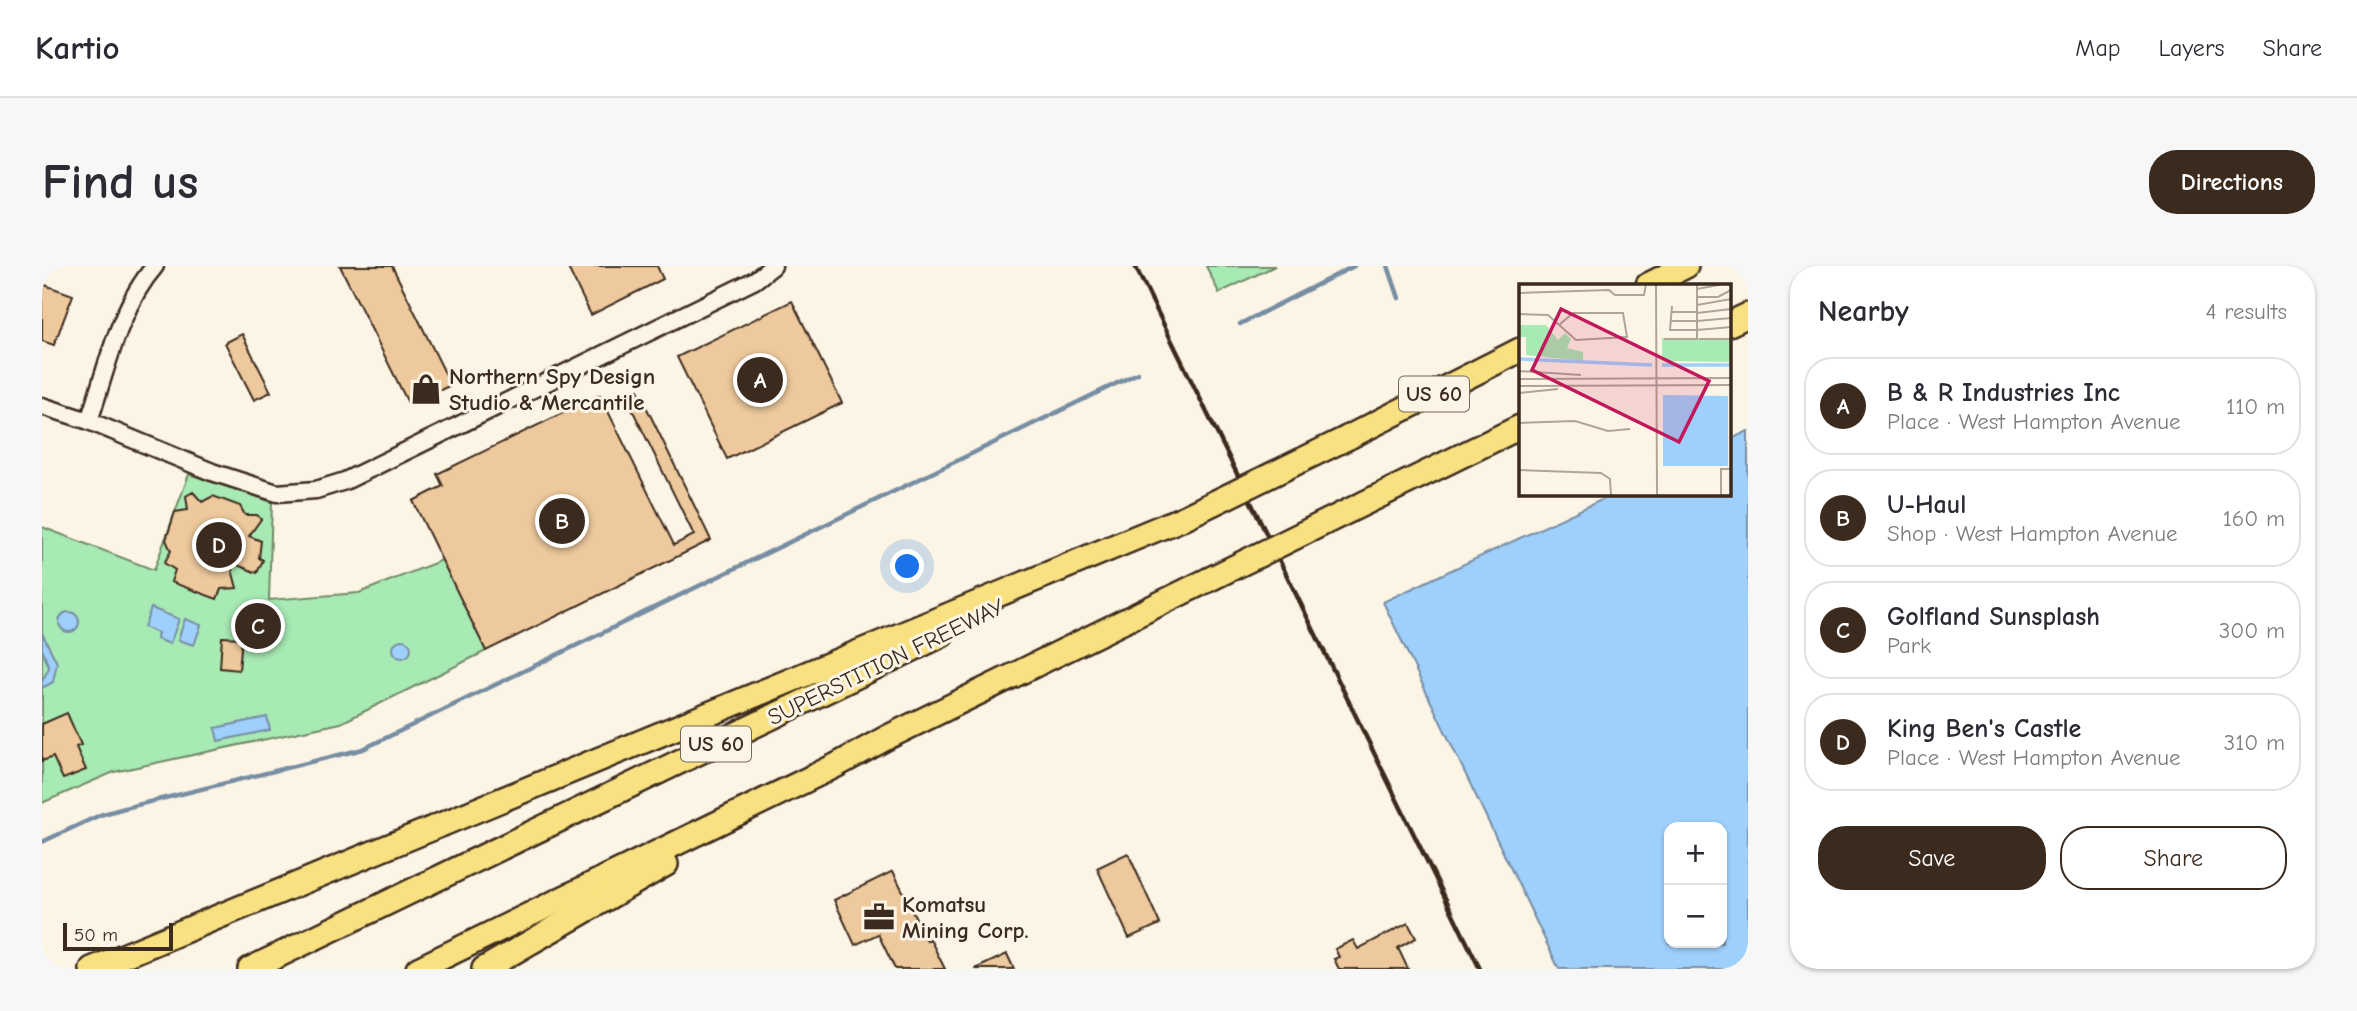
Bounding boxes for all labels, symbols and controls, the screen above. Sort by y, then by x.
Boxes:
text: Kartio [35,29,120,67]
text: Map [2075,34,2121,62]
text: Layers [2159,34,2224,62]
text: Share [2262,34,2322,62]
button: Directions [2149,150,2315,214]
text: Find us [42,154,198,210]
inset map [1519,284,1730,495]
text: Nearby [1818,294,1909,329]
text: 4 results [2205,298,2287,325]
pin: A [737,354,783,406]
place label: Northern Spy Design Studio & Mercantile [449,363,655,416]
shop icon: Northern Spy Design Studio & Mercantile [409,372,443,406]
road number: US 60 [1399,376,1469,412]
text: B & R Industries Inc [1887,378,2120,408]
text: A [1837,393,1849,420]
text: 110 m [2226,393,2285,420]
text: Place · West Hampton Avenue [1887,408,2181,435]
text: U-Haul [1887,490,1966,520]
pin: B [539,495,585,547]
text: B [1836,505,1850,532]
text: 160 m [2223,505,2285,532]
pin: D [196,519,242,571]
text: Shop · West Hampton Avenue [1887,520,2178,547]
your location [890,549,924,583]
street label: SUPERSTITION FREEWAY [763,593,1009,731]
pin: C [235,600,281,652]
text: Golfland Sunsplash [1887,602,2100,632]
text: C [1836,617,1850,644]
text: 300 m [2219,617,2285,644]
text: Park [1887,632,1931,659]
text: King Ben's Castle [1887,714,2081,744]
road number: US 60 [681,727,751,762]
text: D [1836,729,1850,756]
text: 310 m [2224,729,2285,756]
text: Place · West Hampton Avenue [1887,744,2181,771]
map controls [1664,822,1727,948]
button: + [1664,822,1727,885]
button: Save [1818,826,2046,890]
button: Share [2060,826,2287,890]
button: − [1664,885,1727,948]
place label: Komatsu Mining Corp. [902,891,1029,944]
office icon: Komatsu Mining Corp. [862,900,896,934]
scale bar [63,920,173,952]
text: 50 m [74,924,118,946]

